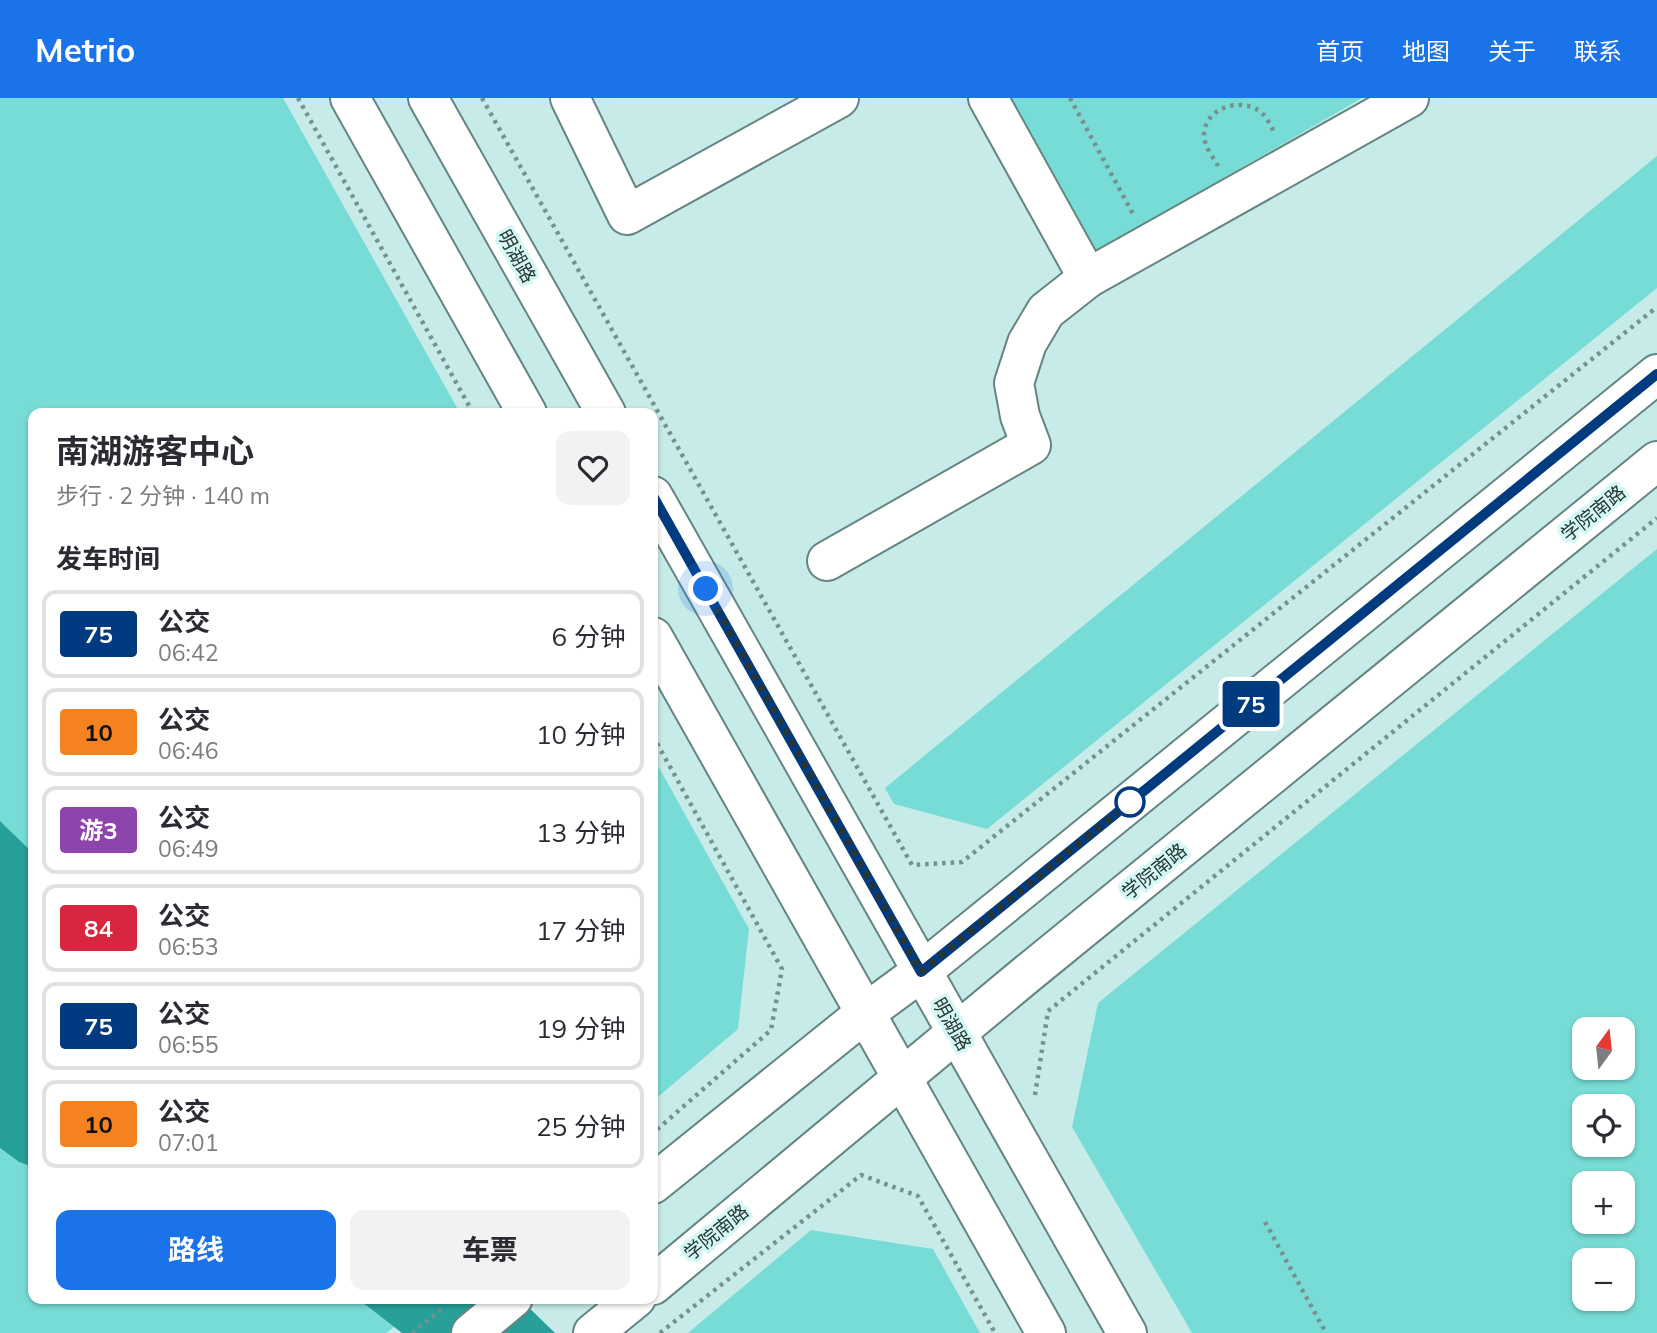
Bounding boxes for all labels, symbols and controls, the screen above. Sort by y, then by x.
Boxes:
text: Metrio [35,29,135,70]
text: 首页 [1316,36,1364,66]
text: 地图 [1402,36,1450,66]
text: 关于 [1488,36,1536,66]
text: 联系 [1574,36,1622,66]
street label: 明湖路 [493,225,541,287]
text: 南湖游客中心 [56,430,254,471]
button: heart [556,431,630,505]
street label: 学院南路 [1556,480,1630,546]
text: 步行 · 2 分钟 · 140 m [56,481,270,510]
text: 发车时间 [56,542,160,575]
your location [688,571,723,606]
text: 公交 [158,605,210,638]
text: 75 [84,619,113,649]
text: 6 分钟 [552,620,626,653]
text: 06:42 [158,638,218,667]
line badge: 75 [1220,681,1282,727]
text: 75 [1237,689,1265,719]
text: 公交 [158,703,210,736]
text: 10 [84,717,113,747]
text: 10 分钟 [536,718,626,751]
text: 06:46 [158,736,218,765]
unlabelled marker [1115,787,1145,817]
text: 公交 [158,801,210,834]
text: 游3 [79,815,118,845]
text: 13 分钟 [536,816,626,849]
text: 06:49 [158,834,218,863]
street label: 学院南路 [1117,838,1191,904]
text: 公交 [158,899,210,932]
text: 84 [84,913,113,943]
text: 17 分钟 [536,914,626,947]
text: 06:53 [158,932,218,961]
street label: 明湖路 [927,993,977,1055]
text: 公交 [158,997,210,1030]
text: 75 [84,1011,113,1041]
text: 19 分钟 [536,1012,626,1045]
north arrow [1572,1017,1634,1080]
map controls [1572,1017,1635,1311]
text: 06:55 [158,1030,218,1059]
button: locate [1572,1094,1635,1157]
text: 公交 [158,1095,210,1128]
text: 10 [84,1109,113,1139]
text: 25 分钟 [536,1110,626,1143]
text: 07:01 [158,1128,218,1157]
button: + [1572,1171,1635,1234]
street label: 学院南路 [679,1199,753,1265]
button: 路线 [56,1210,336,1290]
button: 车票 [350,1210,630,1290]
button: − [1572,1248,1635,1311]

